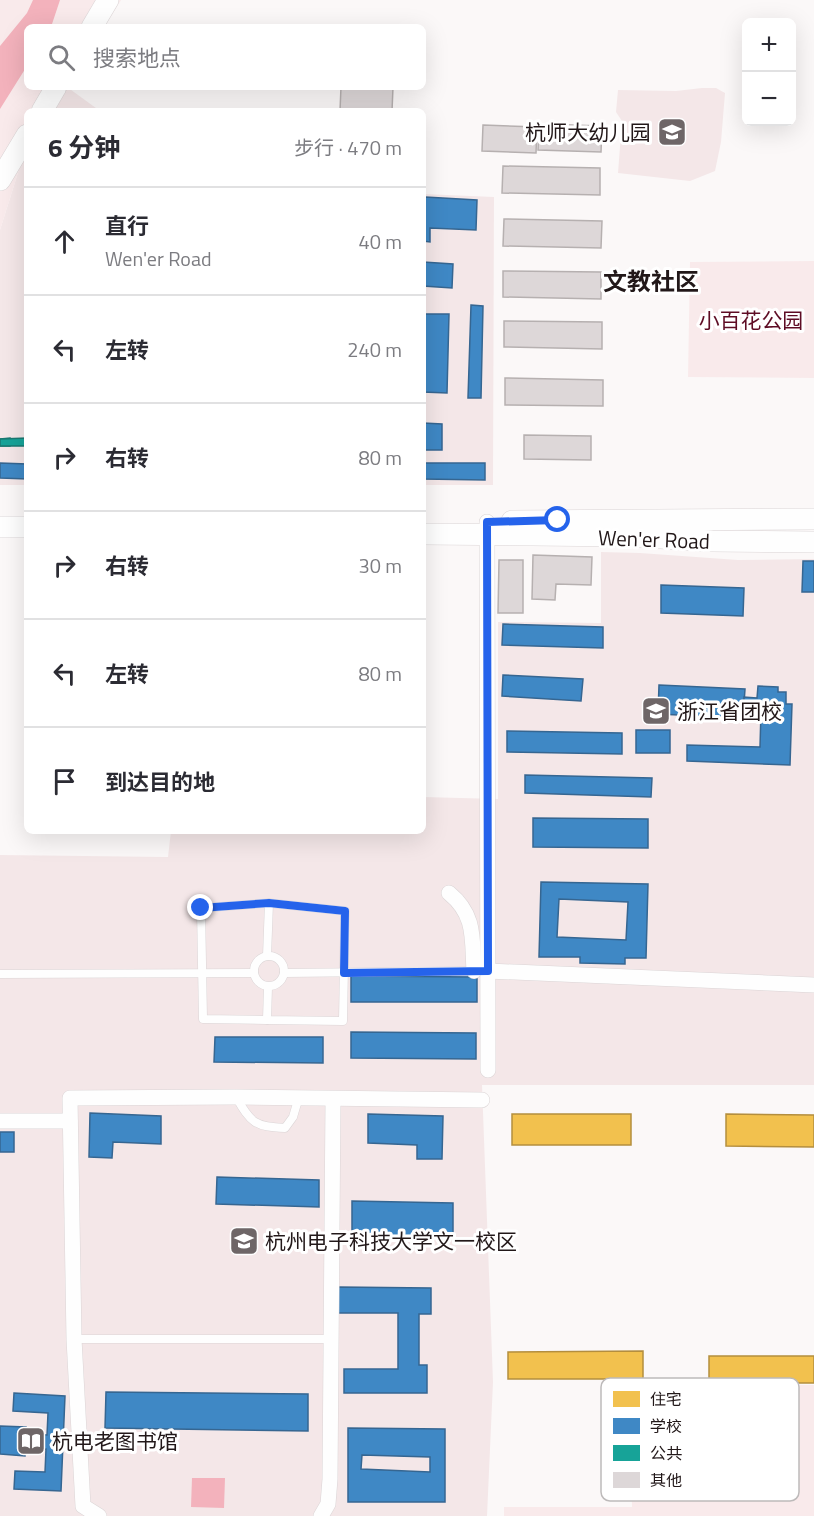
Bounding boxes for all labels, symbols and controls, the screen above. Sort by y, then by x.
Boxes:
map controls [742,18,796,126]
button: + [742,18,796,72]
search box [24,24,426,90]
icon: search [45,41,78,74]
text: 搜索地点 [93,41,181,75]
button: − [742,72,796,126]
place label: 杭师大幼儿园 [525,116,651,148]
school or university icon: 杭师大幼儿园 [656,116,688,148]
text: 6 分钟 [48,128,120,167]
text: 步行 · 470 m [294,132,402,163]
text: 直行 [105,209,149,243]
icon: ahead [48,225,81,258]
text: 40 m [358,226,402,257]
text: Wen'er Road [105,243,212,274]
district label: 文教社区 [603,263,699,299]
park label: 小百花公园 [699,304,804,336]
icon: left [48,333,81,366]
text: 左转 [105,333,149,367]
text: 240 m [347,334,402,365]
icon: right [48,441,81,474]
text: 右转 [105,441,149,475]
text: 80 m [358,442,402,473]
route start [544,506,570,532]
street label: Wen'er Road [598,521,710,557]
icon: right [48,549,81,582]
text: 右转 [105,549,149,583]
text: 30 m [358,550,402,581]
icon: left [48,657,81,690]
text: 左转 [105,657,149,691]
text: 80 m [358,658,402,689]
school or university icon: 浙江省团校 [640,695,672,727]
place label: 浙江省团校 [677,695,782,727]
icon: arrive [48,765,81,798]
text: 到达目的地 [105,765,215,799]
route end [187,894,213,920]
school or university icon: 杭州电子科技大学文一校区 [228,1225,260,1257]
place label: 杭州电子科技大学文一校区 [265,1225,517,1257]
legend [601,1378,799,1501]
text: 住宅 [650,1387,682,1411]
text: 学校 [650,1414,682,1438]
library icon: 杭电老图书馆 [15,1425,47,1457]
place label: 杭电老图书馆 [52,1425,178,1457]
text: 公共 [650,1441,682,1465]
text: 其他 [650,1468,682,1492]

